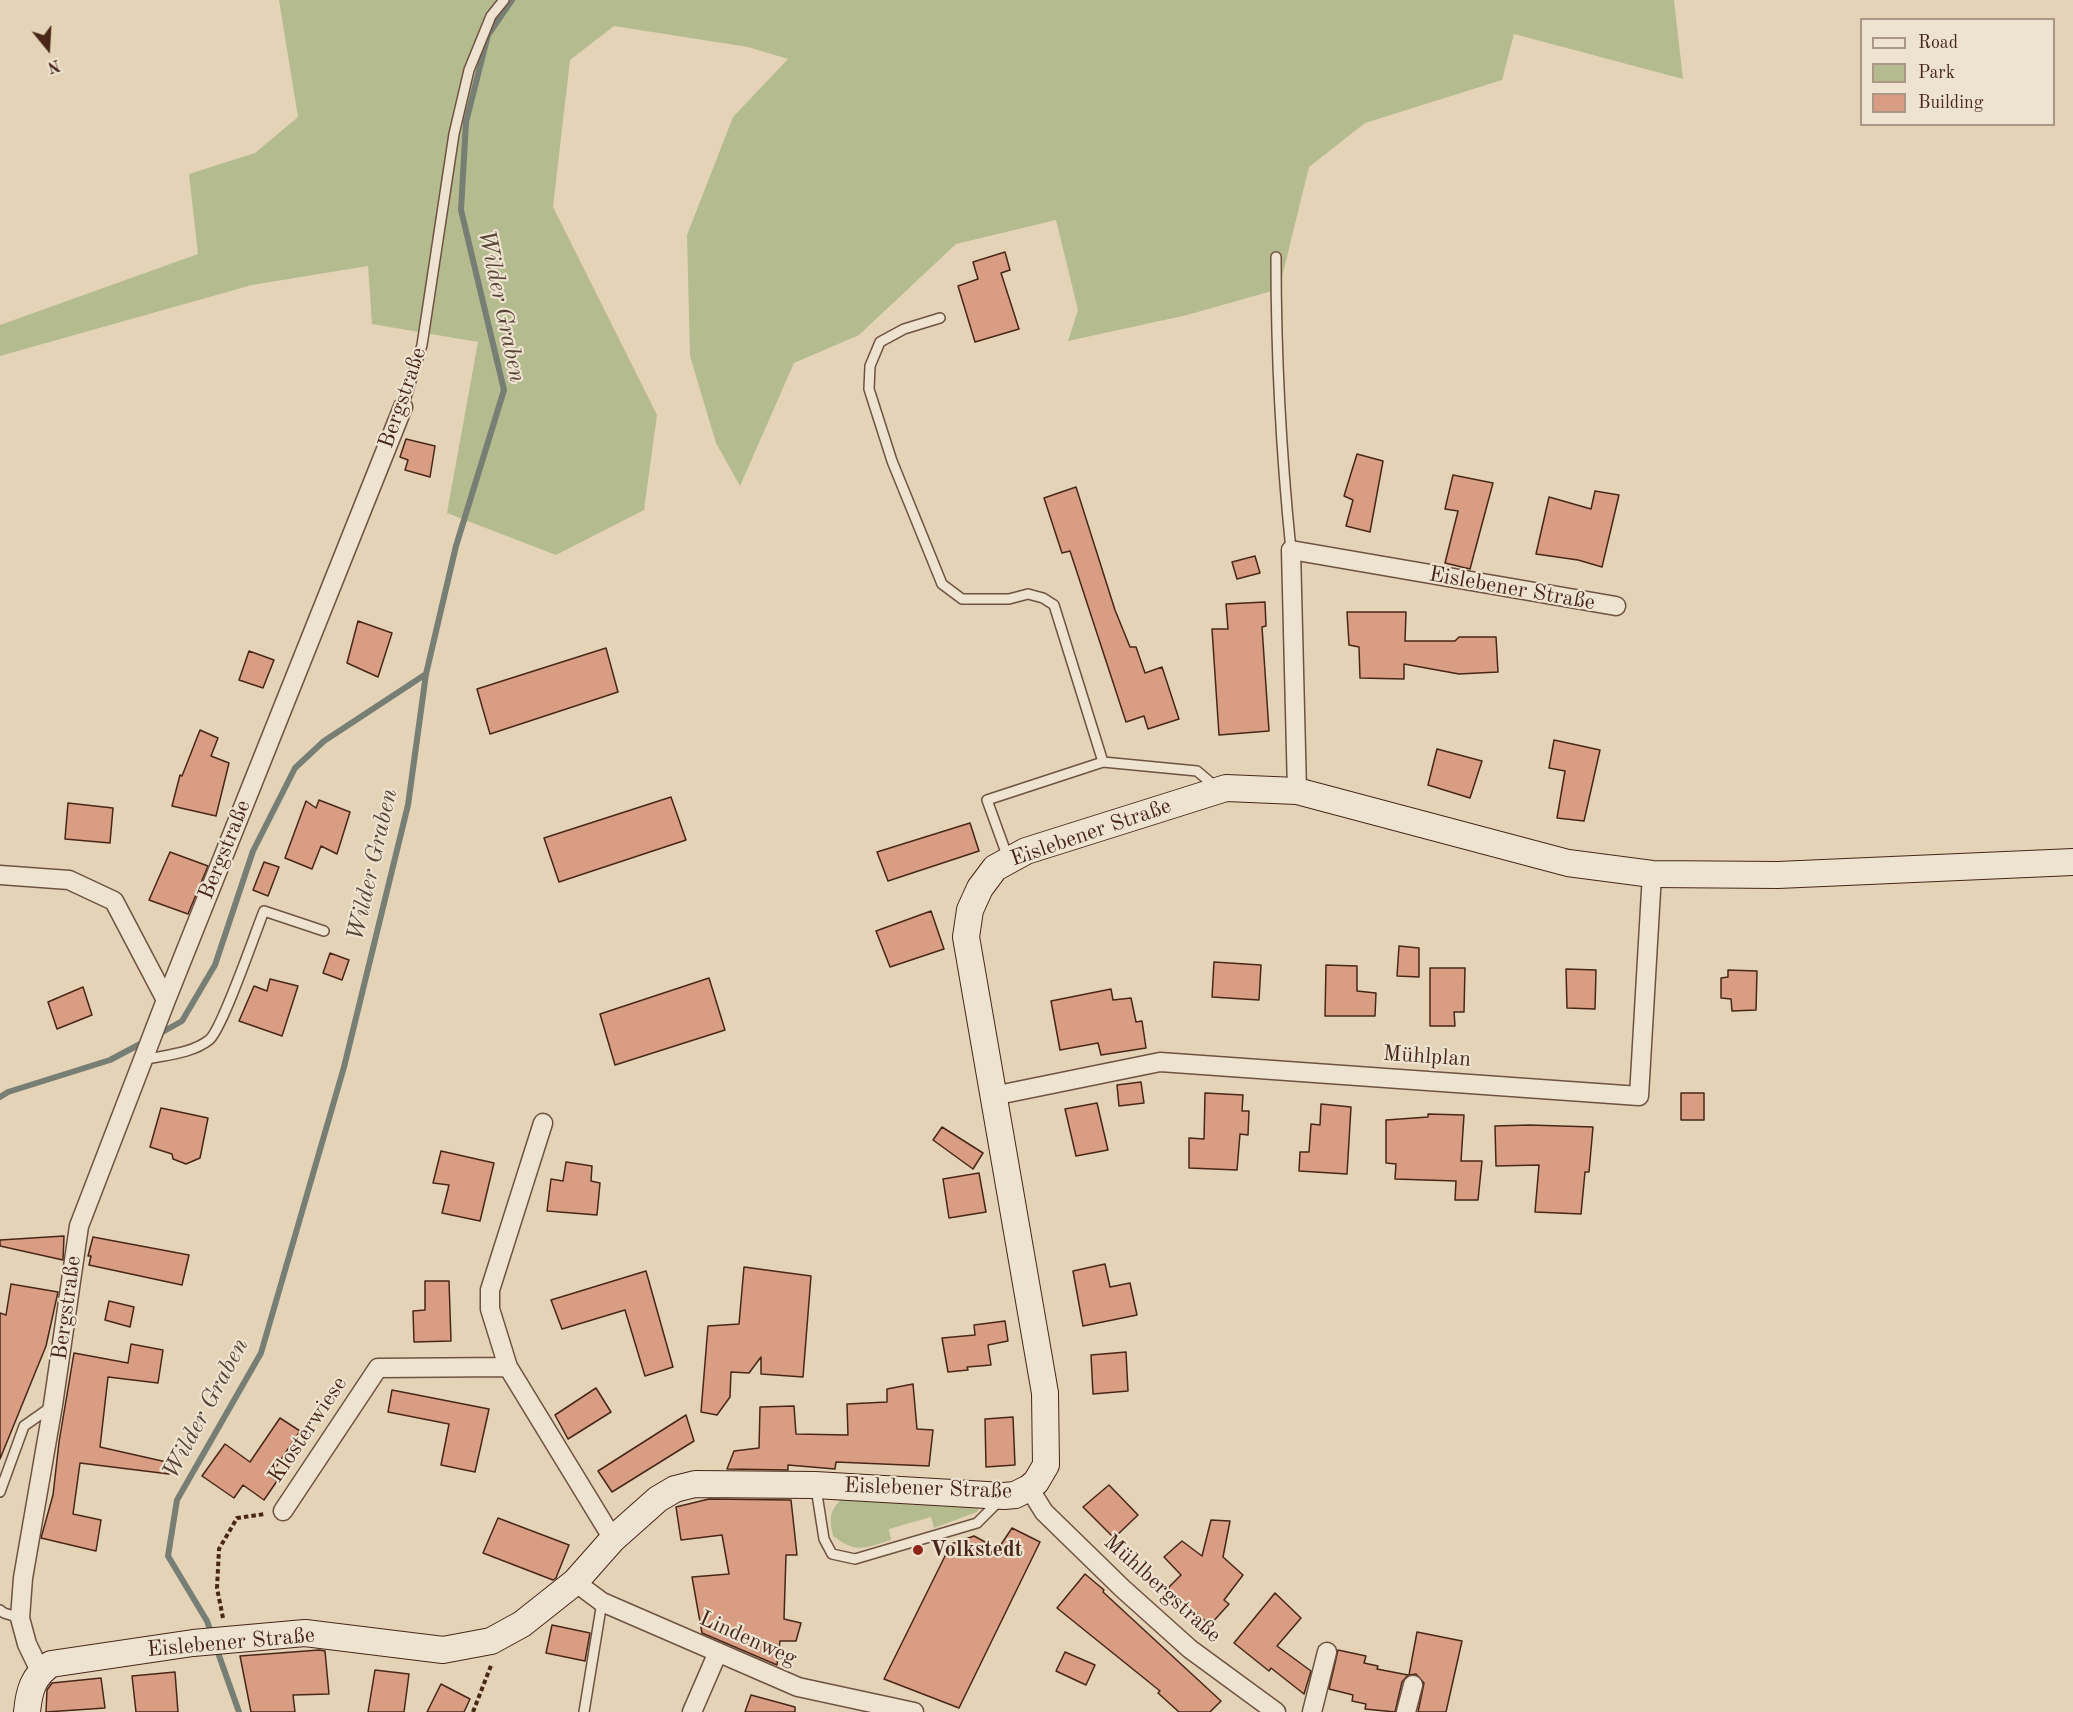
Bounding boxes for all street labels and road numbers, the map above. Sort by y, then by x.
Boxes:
street label: Bergstraße [373,344,433,452]
street label: Eislebener Straße [1427,561,1597,617]
street label: Eislebener Straße [1007,793,1175,873]
street label: Bergstraße [193,796,257,904]
street label: Mühlplan [1382,1041,1472,1073]
street label: Bergstraße [47,1254,87,1362]
street label: Klosterwiese [263,1372,353,1488]
street label: Eislebener Straße [843,1473,1013,1505]
street label: Mühlbergstraße [1098,1529,1226,1649]
street label: Lindenweg [695,1606,801,1672]
street label: Eislebener Straße [146,1623,316,1663]

